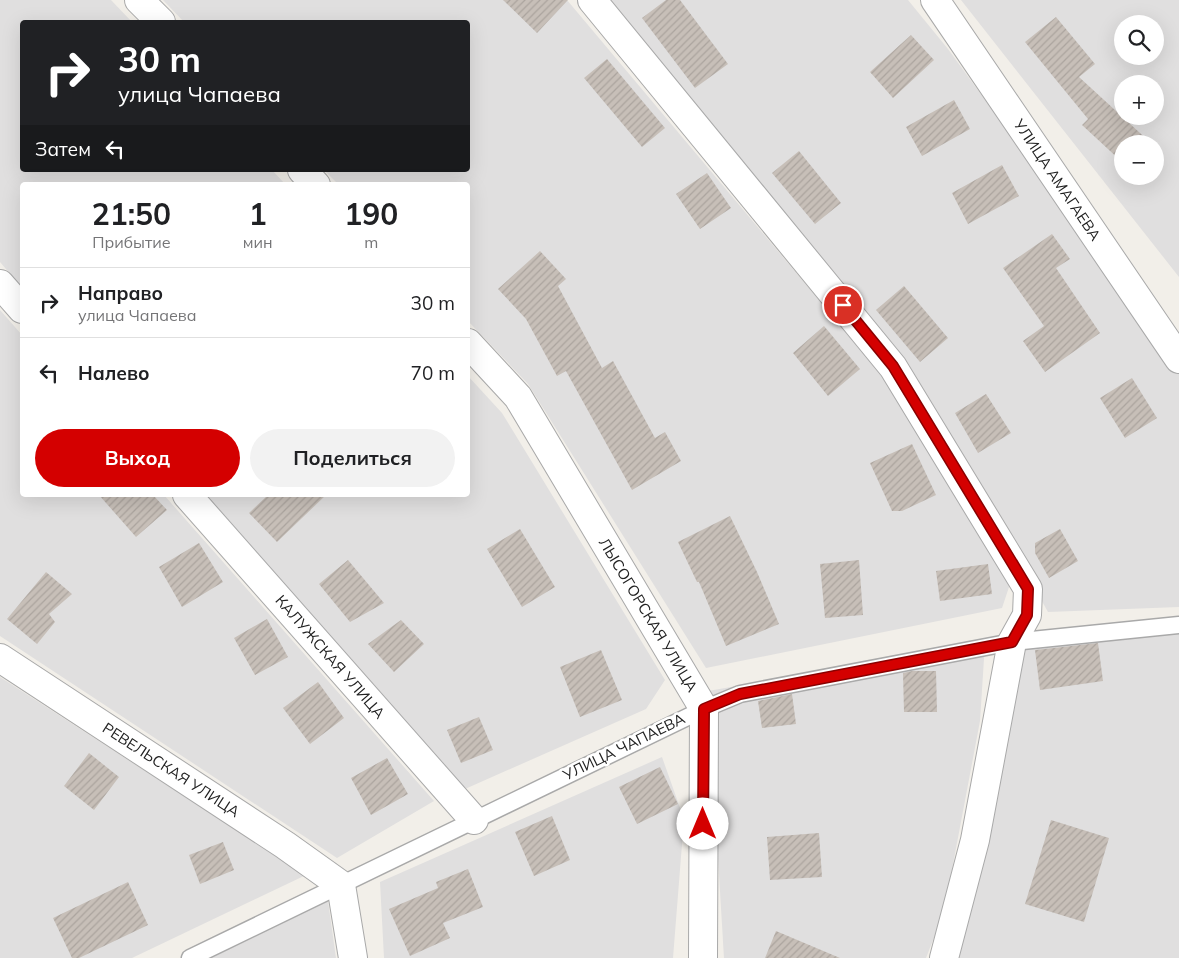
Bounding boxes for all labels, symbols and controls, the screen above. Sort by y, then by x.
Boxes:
map controls [1114,15,1164,185]
button: search [1114,15,1164,65]
text: 30 m [118,37,201,81]
icon: right [35,40,100,105]
button: + [1114,75,1164,125]
text: улица Чапаева [118,80,281,108]
street label: УЛИЦА АМАГАЕВА [1009,115,1105,244]
icon: left [101,135,129,163]
button: − [1114,135,1164,185]
text: Затем [35,137,91,161]
text: 21:50 [92,195,171,233]
text: 1 [249,195,267,233]
text: 190 [344,195,398,233]
text: Прибытие [92,232,171,252]
text: мин [243,232,273,252]
text: m [364,232,378,252]
text: Направо [78,281,163,305]
pin [822,284,864,326]
icon: right [35,289,63,317]
text: 30 m [411,291,455,315]
icon: arrive [829,291,857,319]
text: улица Чапаева [78,305,196,325]
icon: left [35,359,63,387]
text: Налево [78,361,150,385]
text: 70 m [411,361,455,385]
button: Выход [35,429,240,487]
button: Поделиться [250,429,455,487]
street label: ЛЫСОГОРСКАЯ УЛИЦА [595,534,702,695]
street label: КАЛУЖСКАЯ УЛИЦА [272,591,389,722]
street label: УЛИЦА ЧАПАЕВА [559,709,688,785]
street label: РЕВЕЛЬСКАЯ УЛИЦА [99,718,244,821]
position arrow [676,797,728,849]

